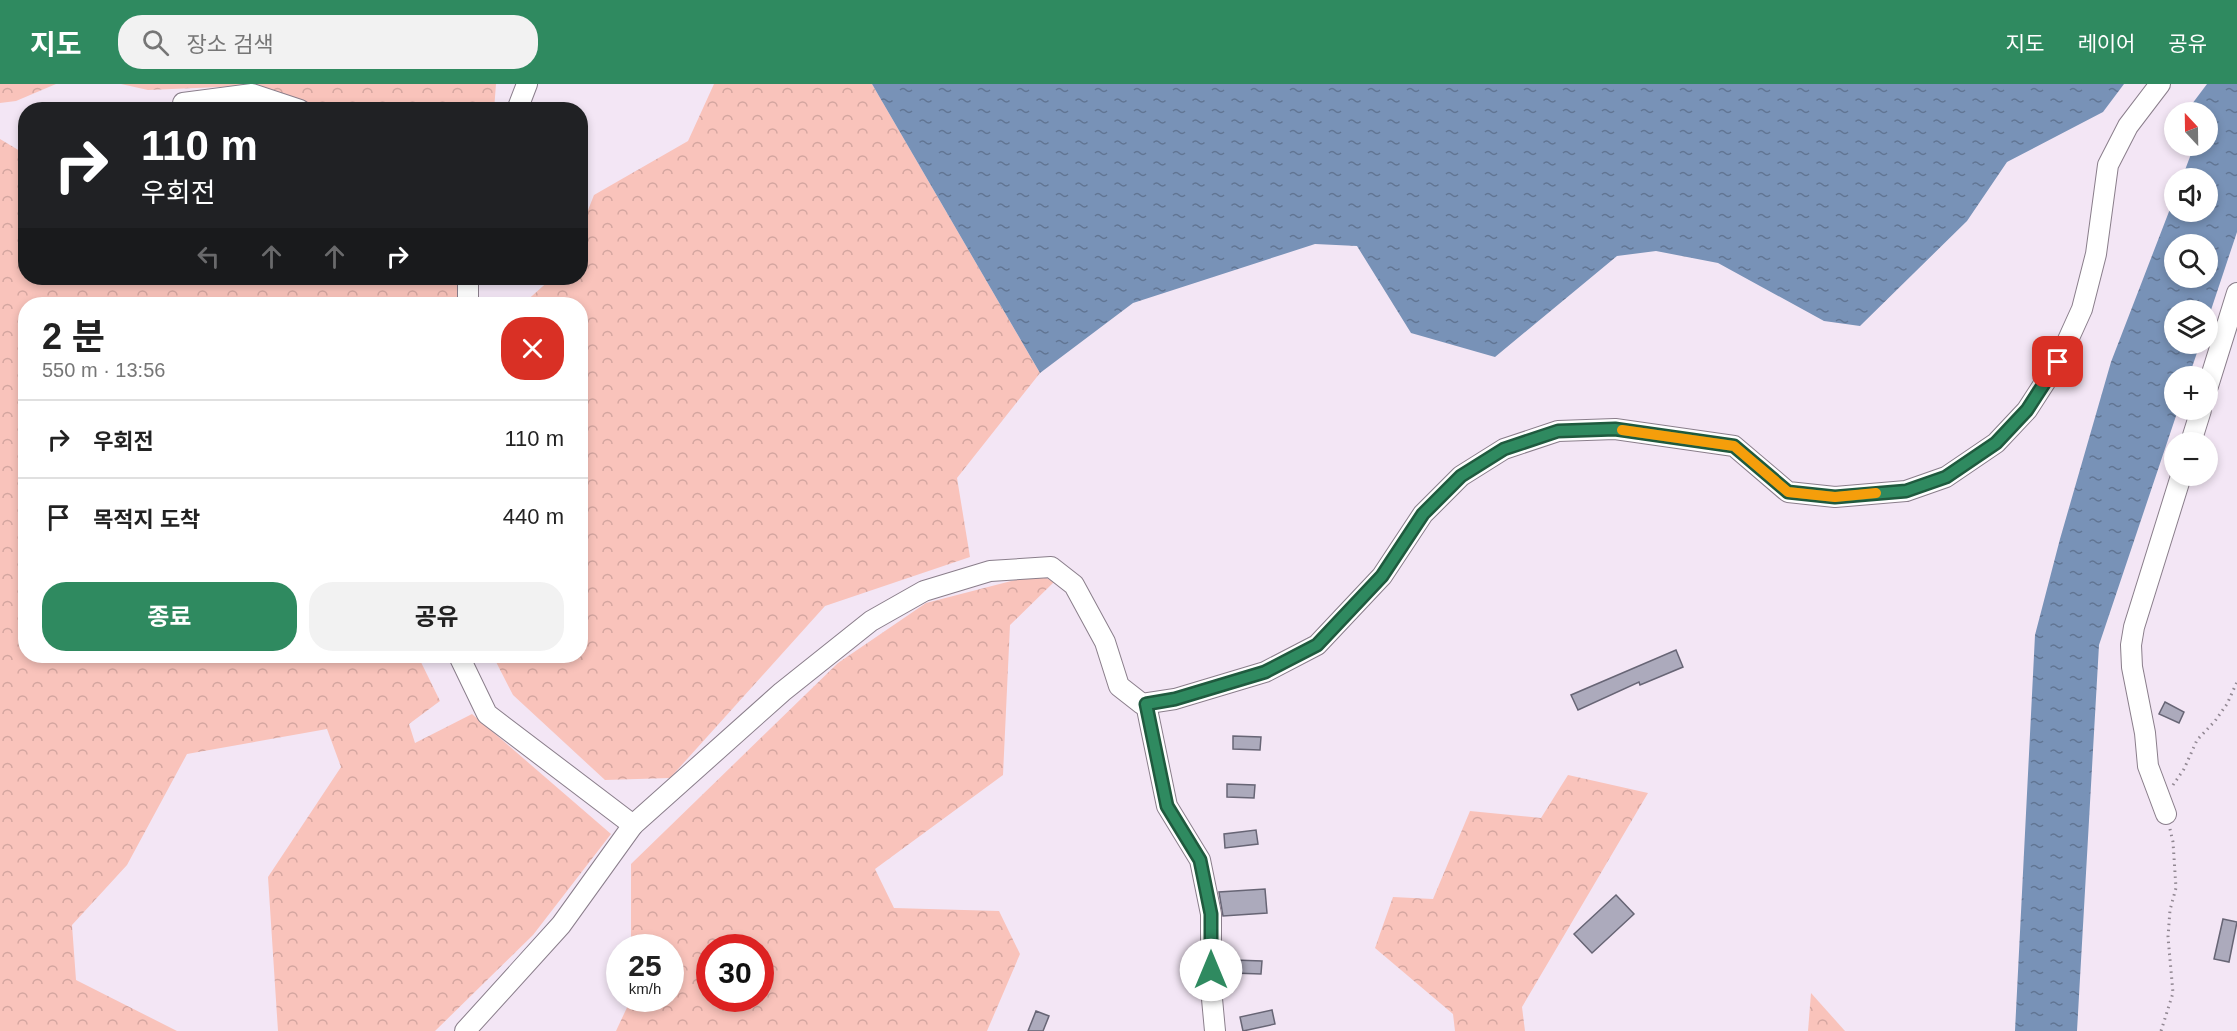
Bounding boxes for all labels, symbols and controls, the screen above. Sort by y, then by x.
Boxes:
search box [118,15,538,69]
icon: search [139,26,172,59]
text: 지도 [30,29,82,60]
text: 장소 검색 [187,32,274,57]
text: 지도 [2006,32,2044,55]
text: 레이어 [2077,32,2135,55]
text: 공유 [2168,32,2207,55]
north arrow [2164,102,2218,156]
map controls [2164,102,2218,486]
text: 110 m [141,122,258,169]
icon: right [42,126,120,204]
button: sound [2164,168,2218,222]
text: 우회전 [141,178,216,208]
button: search [2164,234,2218,288]
icon: left [192,240,225,273]
icon: ahead [255,240,288,273]
icon: ahead [318,240,351,273]
icon: right [381,240,414,273]
button: layers [2164,300,2218,354]
text: 2 분 [42,316,105,357]
button: close [501,317,564,380]
pin [2032,336,2083,387]
icon: arrive [2041,345,2074,378]
text: 550 m · 13:56 [42,359,165,381]
button: + [2164,366,2218,420]
icon: right [42,423,75,456]
text: 110 m [504,426,564,451]
text: 우회전 [93,429,154,454]
button: − [2164,432,2218,486]
icon: arrive [42,501,75,534]
text: 440 m [503,504,564,529]
text: 목적지 도착 [93,507,200,532]
button: 종료 [42,582,297,651]
button: 공유 [309,582,564,651]
speed limit sign: 30 [696,934,774,1012]
position arrow [1179,938,1243,1002]
text: 25 [628,949,662,982]
text: km/h [629,980,661,997]

